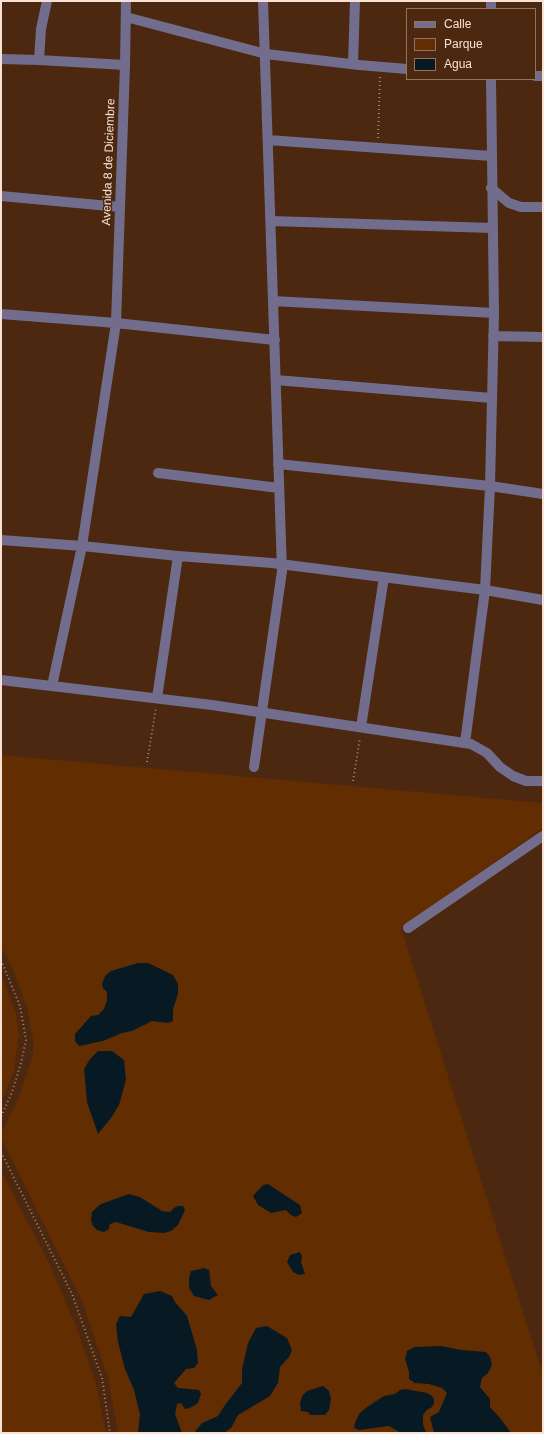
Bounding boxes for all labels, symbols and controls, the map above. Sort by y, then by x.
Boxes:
legend [406,8,536,80]
text: Calle [444,17,471,31]
text: Parque [444,37,483,51]
text: Agua [444,57,472,71]
street label: Avenida 8 de Diciembre [100,98,118,226]

